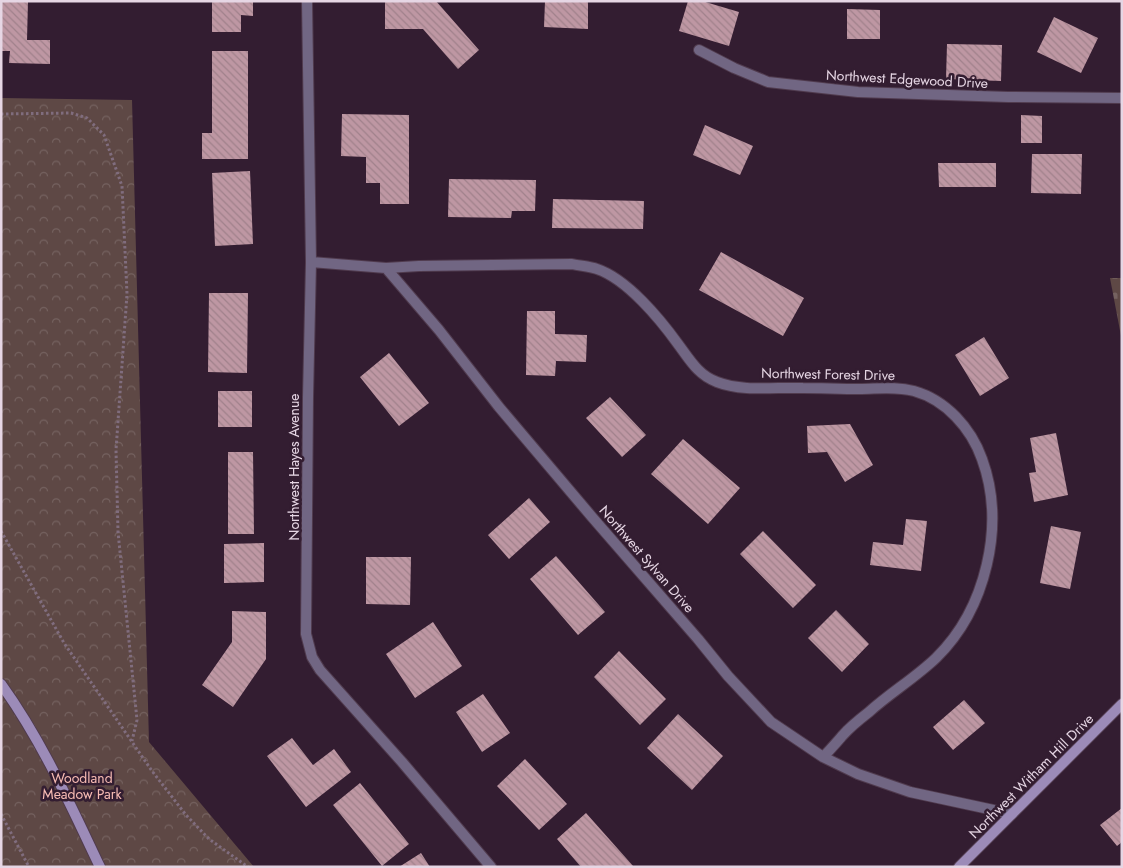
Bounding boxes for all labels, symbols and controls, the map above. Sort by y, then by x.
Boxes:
street label: Northwest Edgewood Drive [825,65,989,93]
street label: Northwest Forest Drive [761,363,895,385]
street label: Northwest Hayes Avenue [284,394,304,540]
street label: Northwest Sylvan Drive [595,501,699,617]
street label: Northwest Witham Hill Drive [964,709,1098,843]
park label: Woodland Meadow Park [42,768,123,804]

